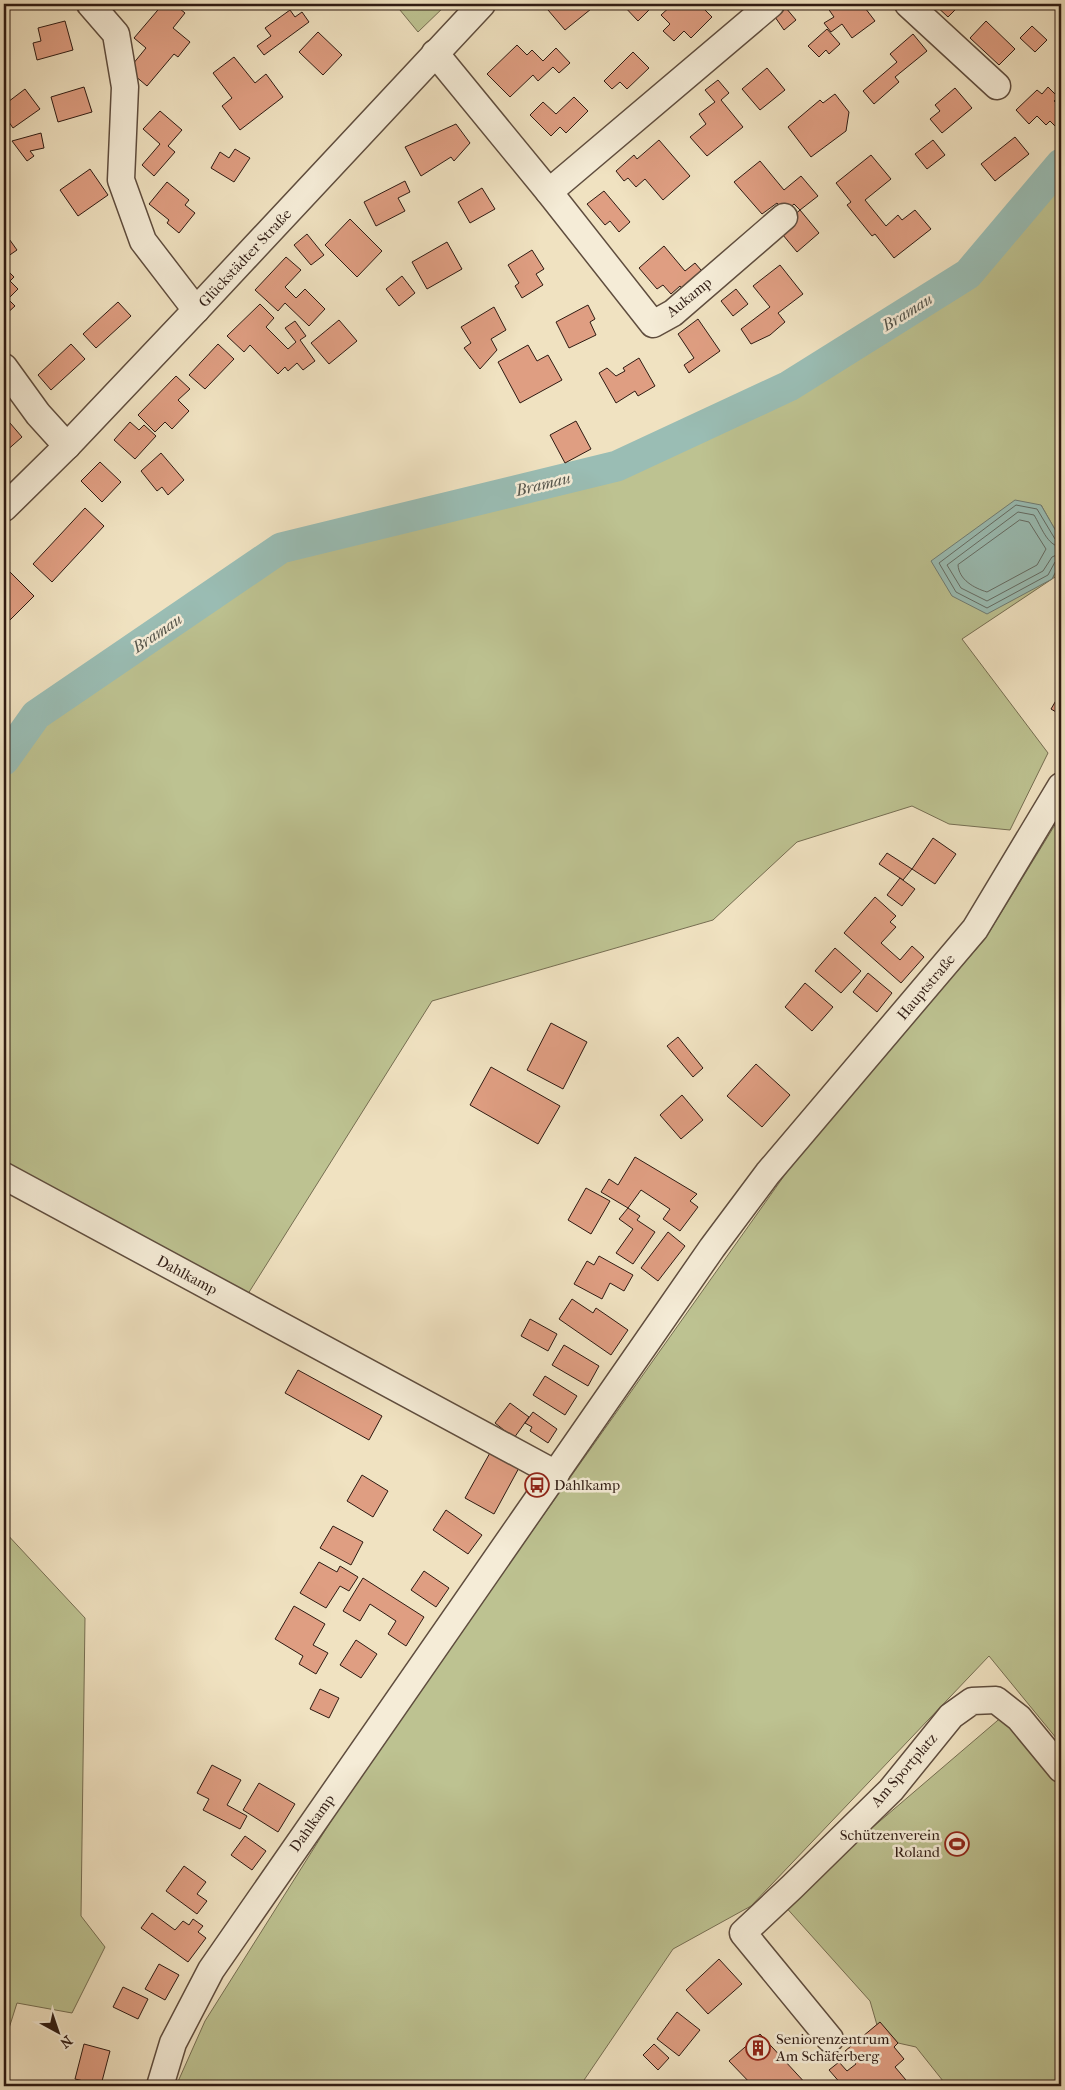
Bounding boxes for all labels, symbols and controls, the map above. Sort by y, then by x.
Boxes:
street label: Glückstädter Straße [195,205,296,311]
street label: Aukamp [662,273,715,321]
water label: Bramau [877,289,936,335]
water label: Bramau [513,468,573,500]
water label: Bramau [128,609,186,657]
street label: Hauptstraße [893,950,959,1024]
street label: Dahlkamp [154,1252,220,1298]
bus stop icon: Dahlkamp [524,1472,550,1498]
place label: Dahlkamp [554,1476,620,1494]
street label: Am Sportplatz [866,1729,941,1811]
street label: Dahlkamp [286,1791,338,1855]
place label: Schützenverein Roland [840,1826,941,1861]
sports icon: Schützenverein Roland [944,1831,970,1857]
north arrow [32,2008,82,2058]
place label: Seniorenzentrum Am Schäferberg [775,2030,890,2065]
text: N [56,2032,76,2052]
building icon: Seniorenzentrum Am Schäferberg [745,2035,771,2061]

